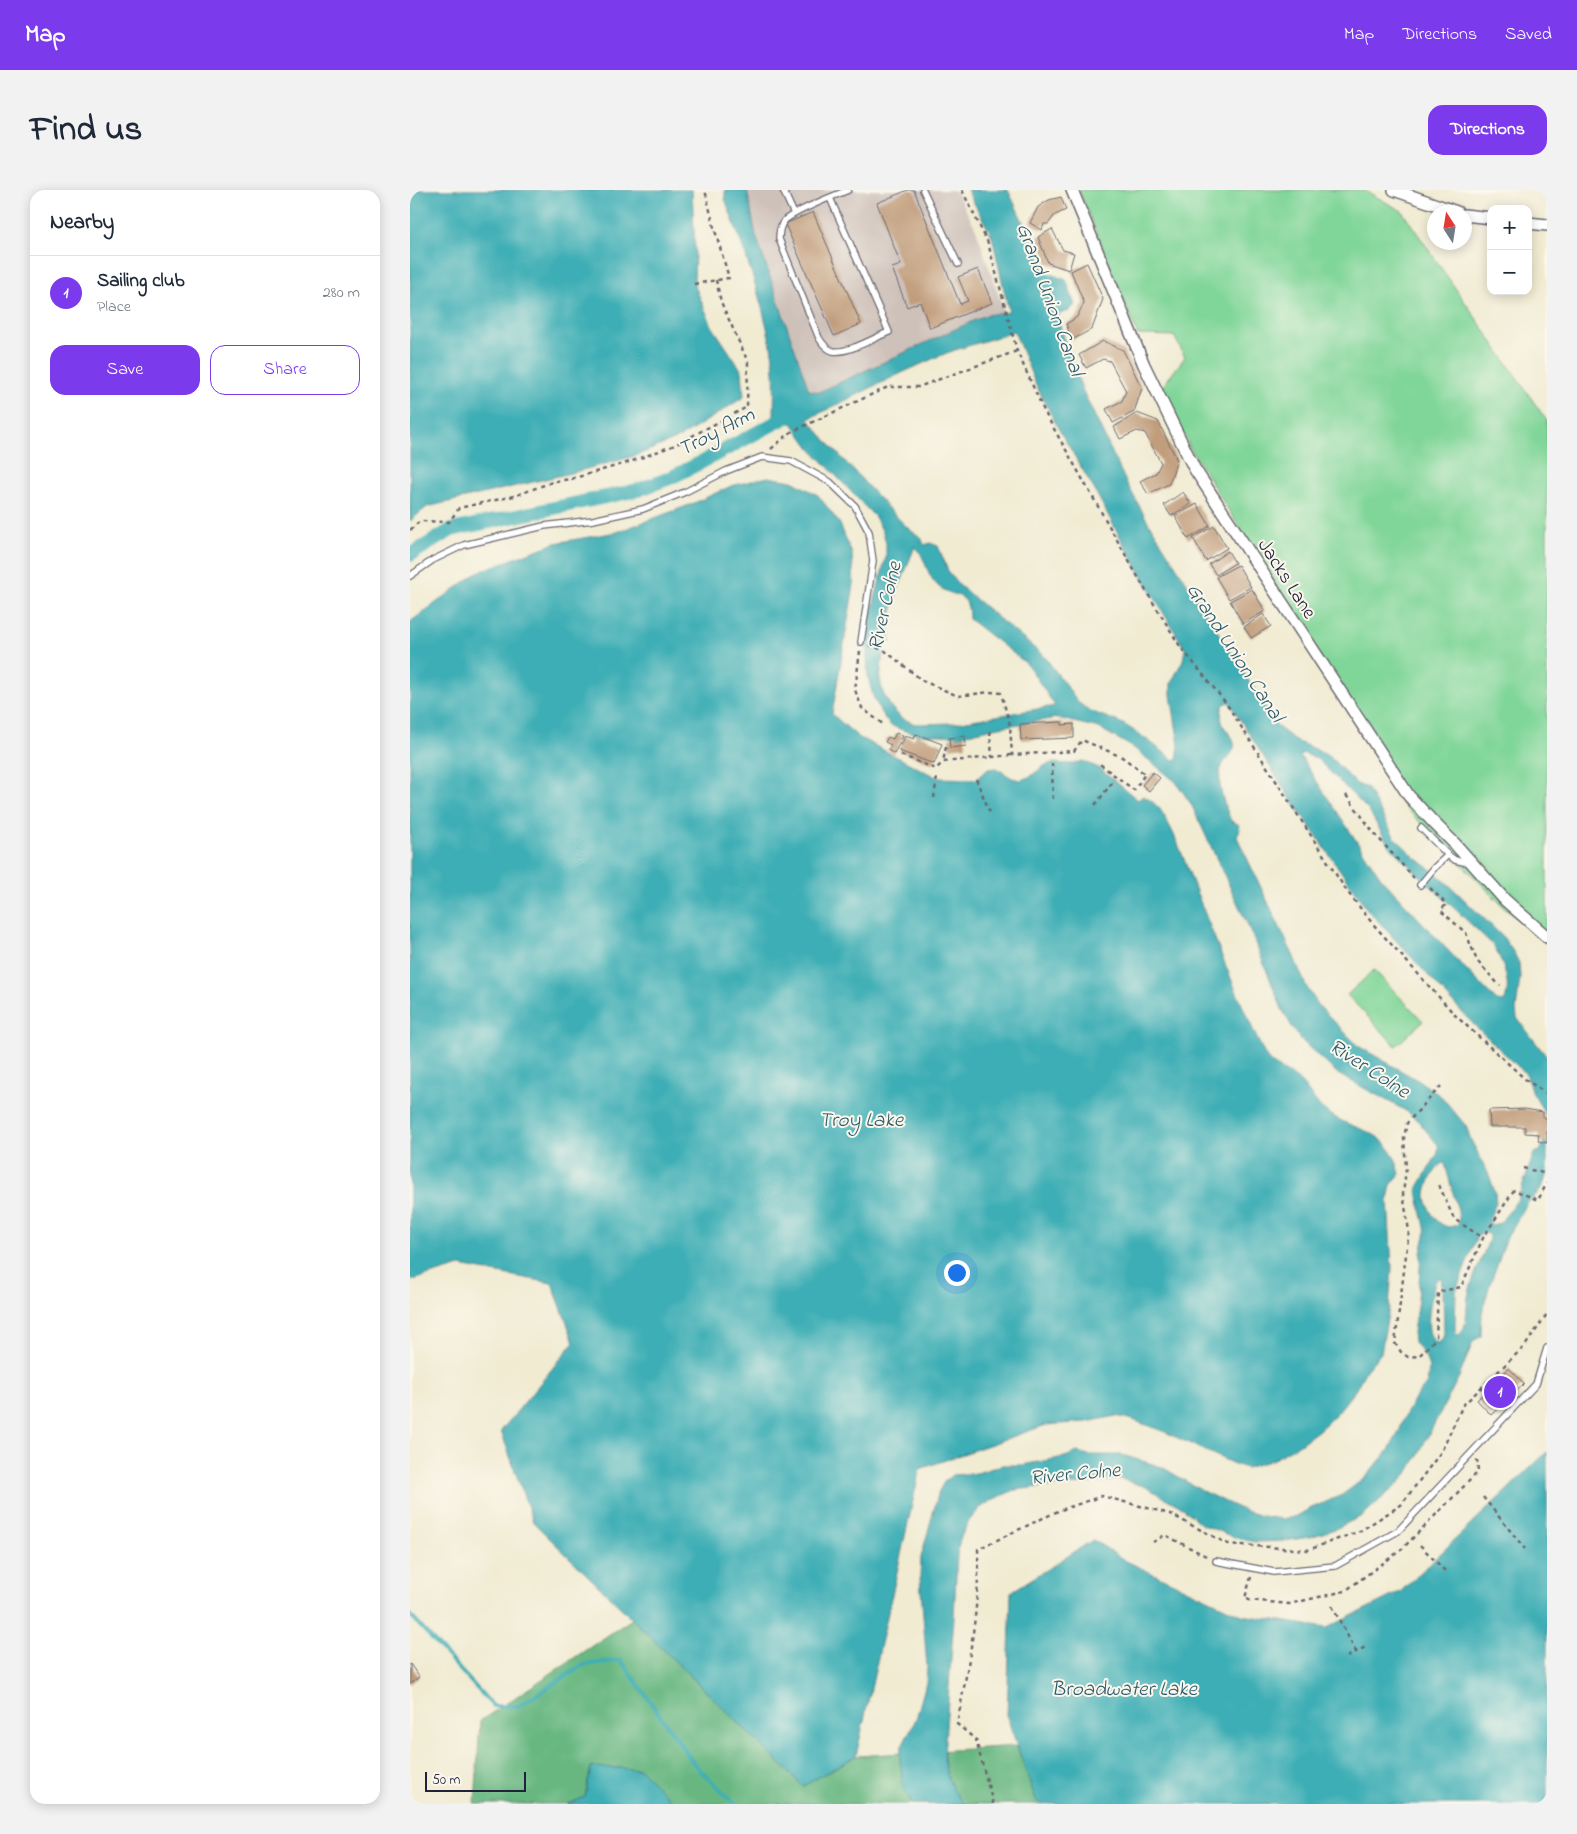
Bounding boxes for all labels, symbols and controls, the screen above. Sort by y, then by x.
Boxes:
text: Map [25,18,66,53]
text: Map [1344,22,1374,48]
text: Directions [1402,22,1477,48]
text: Saved [1505,22,1552,48]
text: Find us [30,105,142,156]
button: Directions [1428,105,1547,155]
north arrow [1427,205,1472,250]
map controls [1487,205,1532,295]
button: + [1487,205,1532,250]
text: Nearby [50,208,114,238]
water label: Grand Union Canal [1008,219,1091,383]
button: − [1487,250,1532,295]
text: Sailing club [97,268,185,295]
text: 1 [63,281,69,305]
text: 280 m [323,281,360,305]
text: Place [97,295,131,319]
button: Save [50,345,200,395]
button: Share [210,345,360,395]
water label: Troy Arm [674,400,761,465]
street label: Jacks Lane [1249,534,1323,625]
water label: River Colne [861,557,911,654]
water label: Grand Union Canal [1178,578,1292,731]
water label: River Colne [1323,1032,1416,1108]
water label: Troy Lake [819,1106,905,1136]
your location [944,1260,970,1286]
pin: 1 [1484,1373,1516,1411]
water label: River Colne [1029,1456,1123,1494]
water label: Broadwater Lake [1051,1675,1198,1705]
scale bar [425,1769,526,1792]
text: 50 m [432,1770,460,1791]

